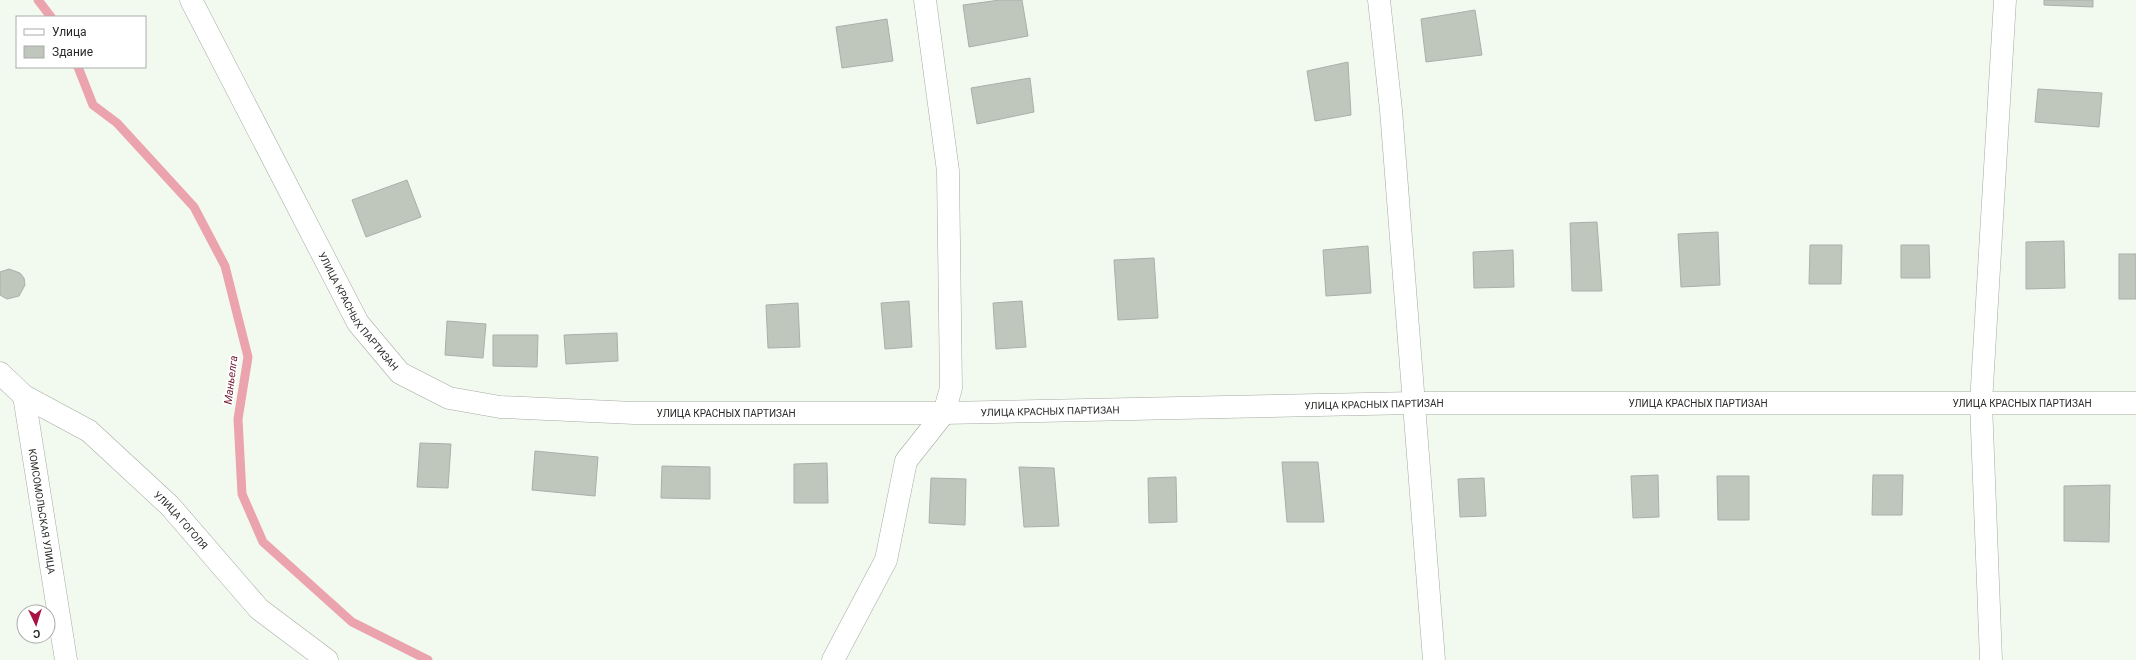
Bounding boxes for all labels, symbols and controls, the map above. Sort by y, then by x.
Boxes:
legend [16,16,146,68]
text: Улица [52,25,87,39]
text: Здание [52,45,93,59]
street label: УЛИЦА КРАСНЫХ ПАРТИЗАН [317,250,401,372]
water label: Маньелга [222,355,240,405]
street label: УЛИЦА КРАСНЫХ ПАРТИЗАН [1304,397,1444,411]
street label: УЛИЦА КРАСНЫХ ПАРТИЗАН [1628,398,1768,409]
street label: УЛИЦА КРАСНЫХ ПАРТИЗАН [1952,398,2092,409]
street label: УЛИЦА КРАСНЫХ ПАРТИЗАН [980,404,1120,418]
street label: УЛИЦА КРАСНЫХ ПАРТИЗАН [657,408,796,419]
street label: КОМСОМОЛЬСКАЯ УЛИЦА [27,448,58,575]
street label: УЛИЦА ГОГОЛЯ [152,489,210,551]
north arrow [16,604,56,644]
text: С [33,627,41,640]

